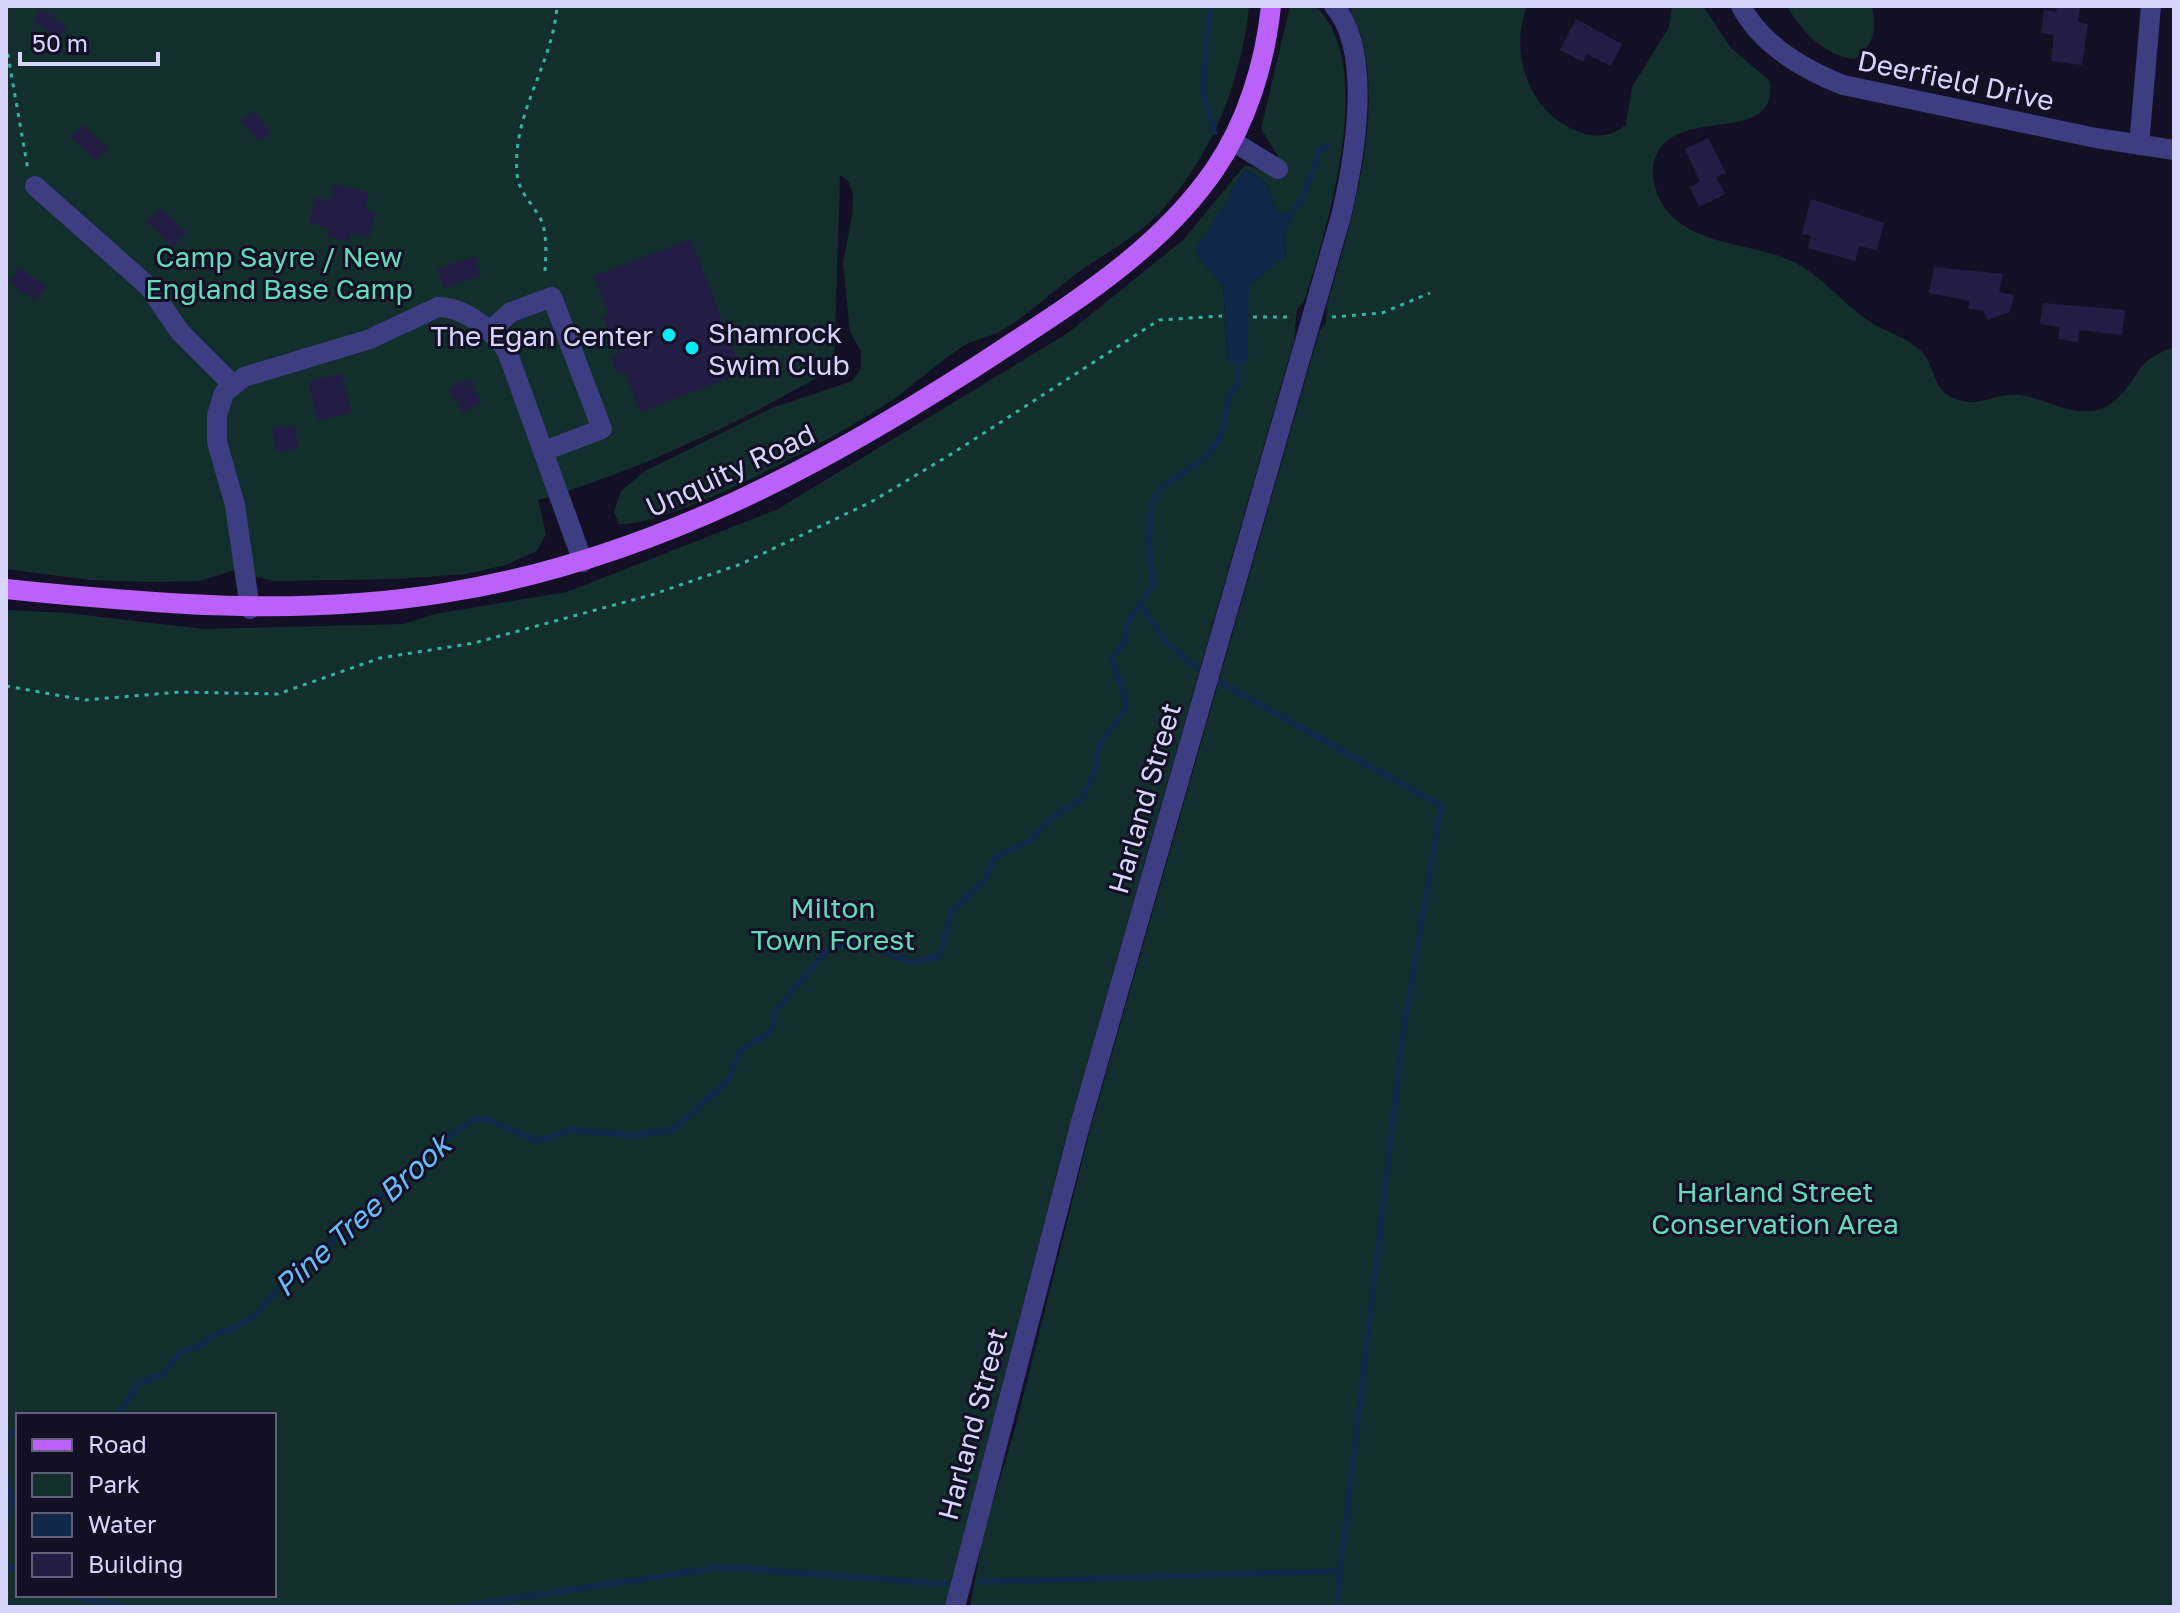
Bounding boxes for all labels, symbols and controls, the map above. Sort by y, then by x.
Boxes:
scale bar [20,16,158,66]
text: 50 m [32,28,88,57]
street label: Deerfield Drive [1855,43,2057,117]
park label: Camp Sayre / New England Base Camp [145,240,413,305]
place label: Shamrock Swim Club [708,316,850,381]
place label: The Egan Center [431,319,653,352]
marker: The Egan Center [660,326,678,344]
marker: Shamrock Swim Club [683,339,701,357]
street label: Unquity Road [640,417,820,523]
street label: Harland Street [1101,699,1187,897]
park label: Milton Town Forest [751,891,915,956]
water label: Pine Tree Brook [266,1124,460,1304]
park label: Harland Street Conservation Area [1651,1175,1899,1240]
street label: Harland Street [931,1325,1013,1523]
legend [16,1413,276,1597]
text: Road [88,1429,147,1458]
text: Park [88,1469,140,1498]
text: Water [88,1509,156,1538]
text: Building [88,1549,183,1578]

